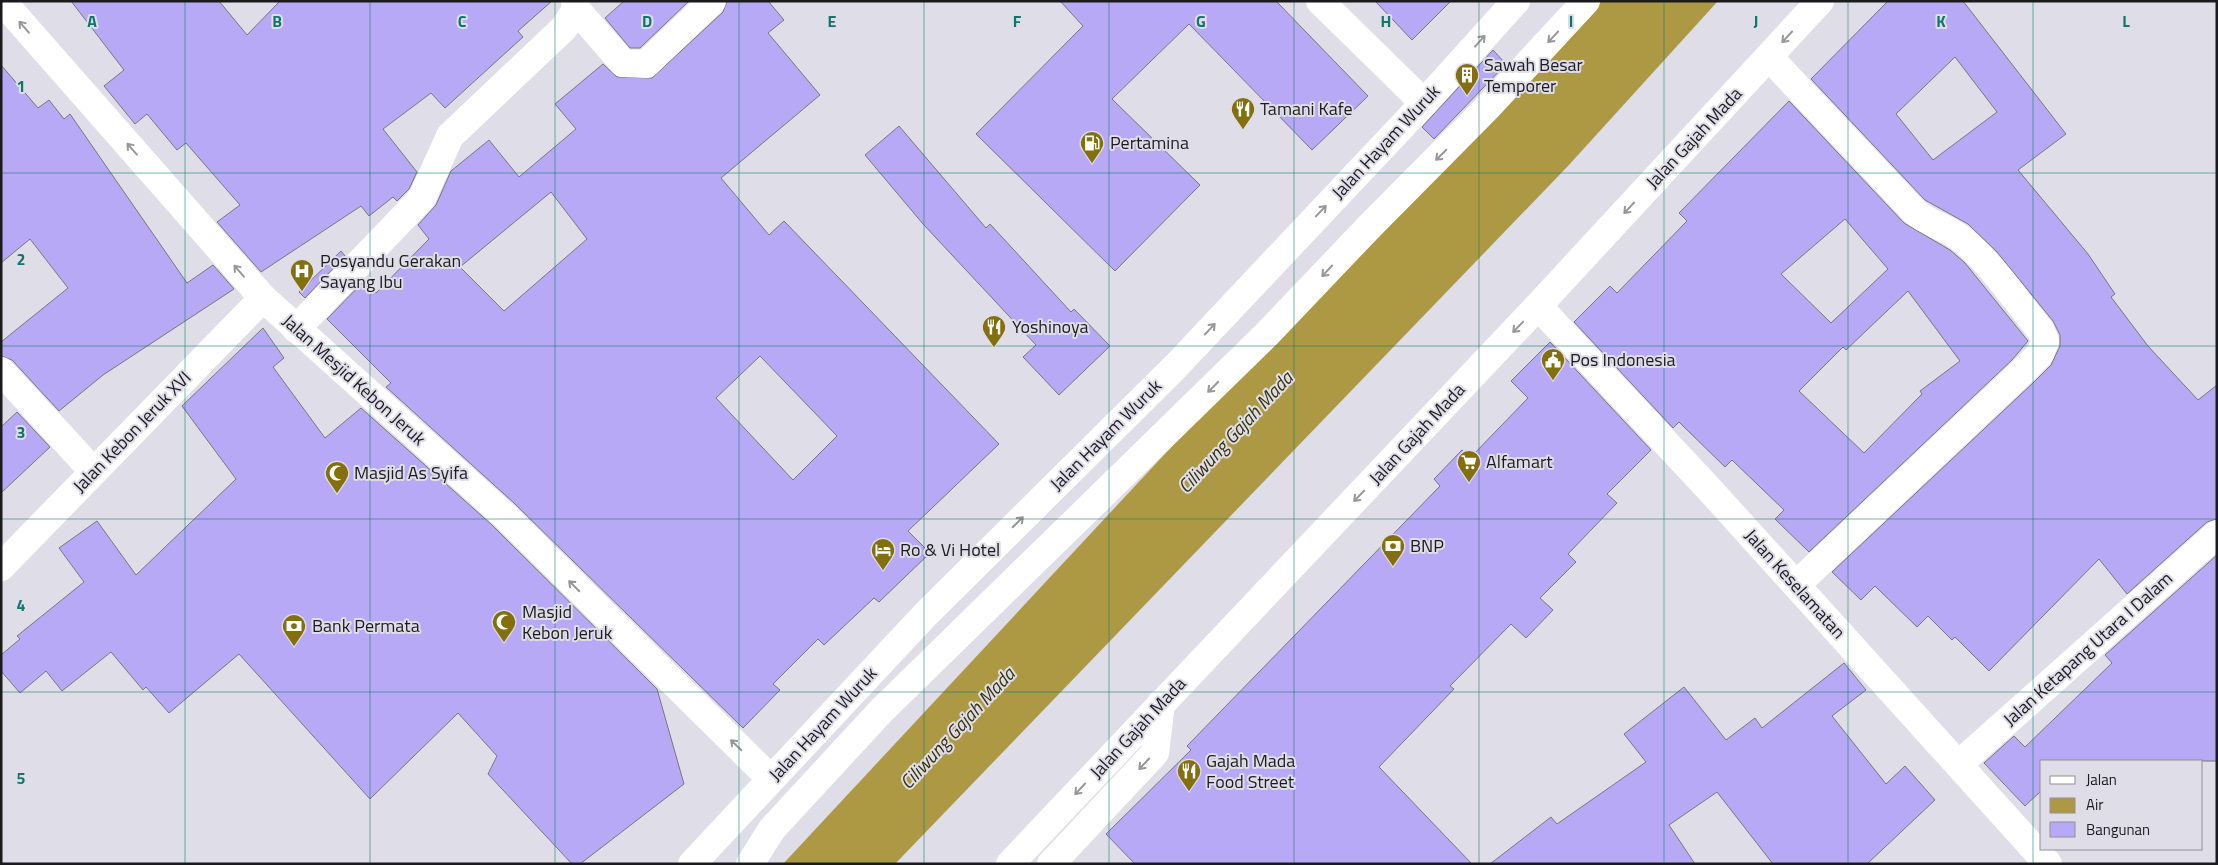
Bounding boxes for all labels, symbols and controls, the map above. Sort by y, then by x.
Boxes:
text: A [87,9,97,33]
text: B [272,9,282,33]
text: C [458,9,467,33]
text: D [642,9,652,33]
text: E [828,9,837,33]
text: F [1013,9,1022,33]
text: G [1196,9,1206,33]
text: H [1381,9,1391,33]
text: I [1569,9,1573,33]
text: J [1754,9,1758,33]
text: K [1936,9,1946,33]
text: L [2122,9,2130,33]
one-way arrow [19,20,30,33]
one-way arrow [1547,31,1559,43]
one-way arrow [1781,31,1793,44]
one-way arrow [1474,35,1486,48]
place label: Sawah Besar Temporer [1484,51,1583,99]
building icon: Sawah Besar Temporer [1454,62,1480,96]
text: 1 [17,74,25,98]
street label: Jalan Hayam Wuruk [1325,78,1446,205]
street label: Jalan Gajah Mada [1639,81,1748,195]
place label: Tamani Kafe [1260,95,1353,122]
restaurant icon: Tamani Kafe [1230,96,1256,130]
place label: Pertamina [1110,129,1189,156]
fuel station icon: Pertamina [1079,130,1105,164]
one-way arrow [126,142,137,155]
one-way arrow [1435,148,1447,161]
one-way arrow [1623,201,1635,214]
one-way arrow [1315,204,1327,217]
text: 2 [17,247,25,271]
place label: Posyandu Gerakan Sayang Ibu [320,247,461,295]
hospital icon: Posyandu Gerakan Sayang Ibu [289,258,315,292]
one-way arrow [233,264,245,277]
one-way arrow [1321,265,1333,277]
street label: Jalan Mesjid Kebon Jeruk [277,308,432,452]
place label: Yoshinoya [1012,313,1088,340]
restaurant icon: Yoshinoya [981,314,1007,348]
one-way arrow [1512,320,1524,333]
one-way arrow [1204,323,1216,336]
place label: Pos Indonesia [1570,346,1676,373]
public building icon: Pos Indonesia [1540,347,1566,381]
water label: Ciliwung Gajah Mada [1170,363,1300,499]
street label: Jalan Kebon Jeruk XVI [66,365,197,499]
street label: Jalan Hayam Wuruk [1044,372,1168,497]
street label: Jalan Gajah Mada [1362,377,1471,491]
one-way arrow [1207,380,1219,393]
text: 3 [17,420,25,444]
place label: Alfamart [1486,448,1553,475]
supermarket icon: Alfamart [1456,449,1482,483]
place label: Masjid As Syifa [354,459,468,486]
mosque icon: Masjid As Syifa [324,460,350,494]
one-way arrow [1353,489,1365,501]
one-way arrow [1012,516,1024,529]
street label: Jalan Keselamatan [1739,523,1852,645]
place label: BNP [1410,532,1444,559]
bank icon: BNP [1380,533,1406,567]
place label: Ro & Vi Hotel [900,536,1000,563]
hotel icon: Ro & Vi Hotel [870,537,896,571]
street label: Jalan Ketapang Utara I Dalam [1997,565,2178,732]
one-way arrow [568,579,580,592]
text: 4 [17,593,26,617]
place label: Masjid Kebon Jeruk [522,598,613,646]
mosque icon: Masjid Kebon Jeruk [491,609,517,643]
place label: Bank Permata [312,612,420,639]
bank icon: Bank Permata [281,613,307,647]
water label: Ciliwung Gajah Mada [892,659,1022,795]
street label: Jalan Hayam Wuruk [762,660,883,787]
street label: Jalan Gajah Mada [1083,671,1192,785]
one-way arrow [730,739,742,751]
place label: Gajah Mada Food Street [1206,747,1295,795]
one-way arrow [1138,758,1150,771]
restaurant icon: Gajah Mada Food Street [1176,758,1202,792]
legend [2040,760,2203,850]
text: 5 [17,766,26,790]
text: Jalan [2086,768,2117,791]
one-way arrow [1074,783,1086,796]
text: Air [2086,793,2103,816]
text: Bangunan [2086,818,2150,841]

